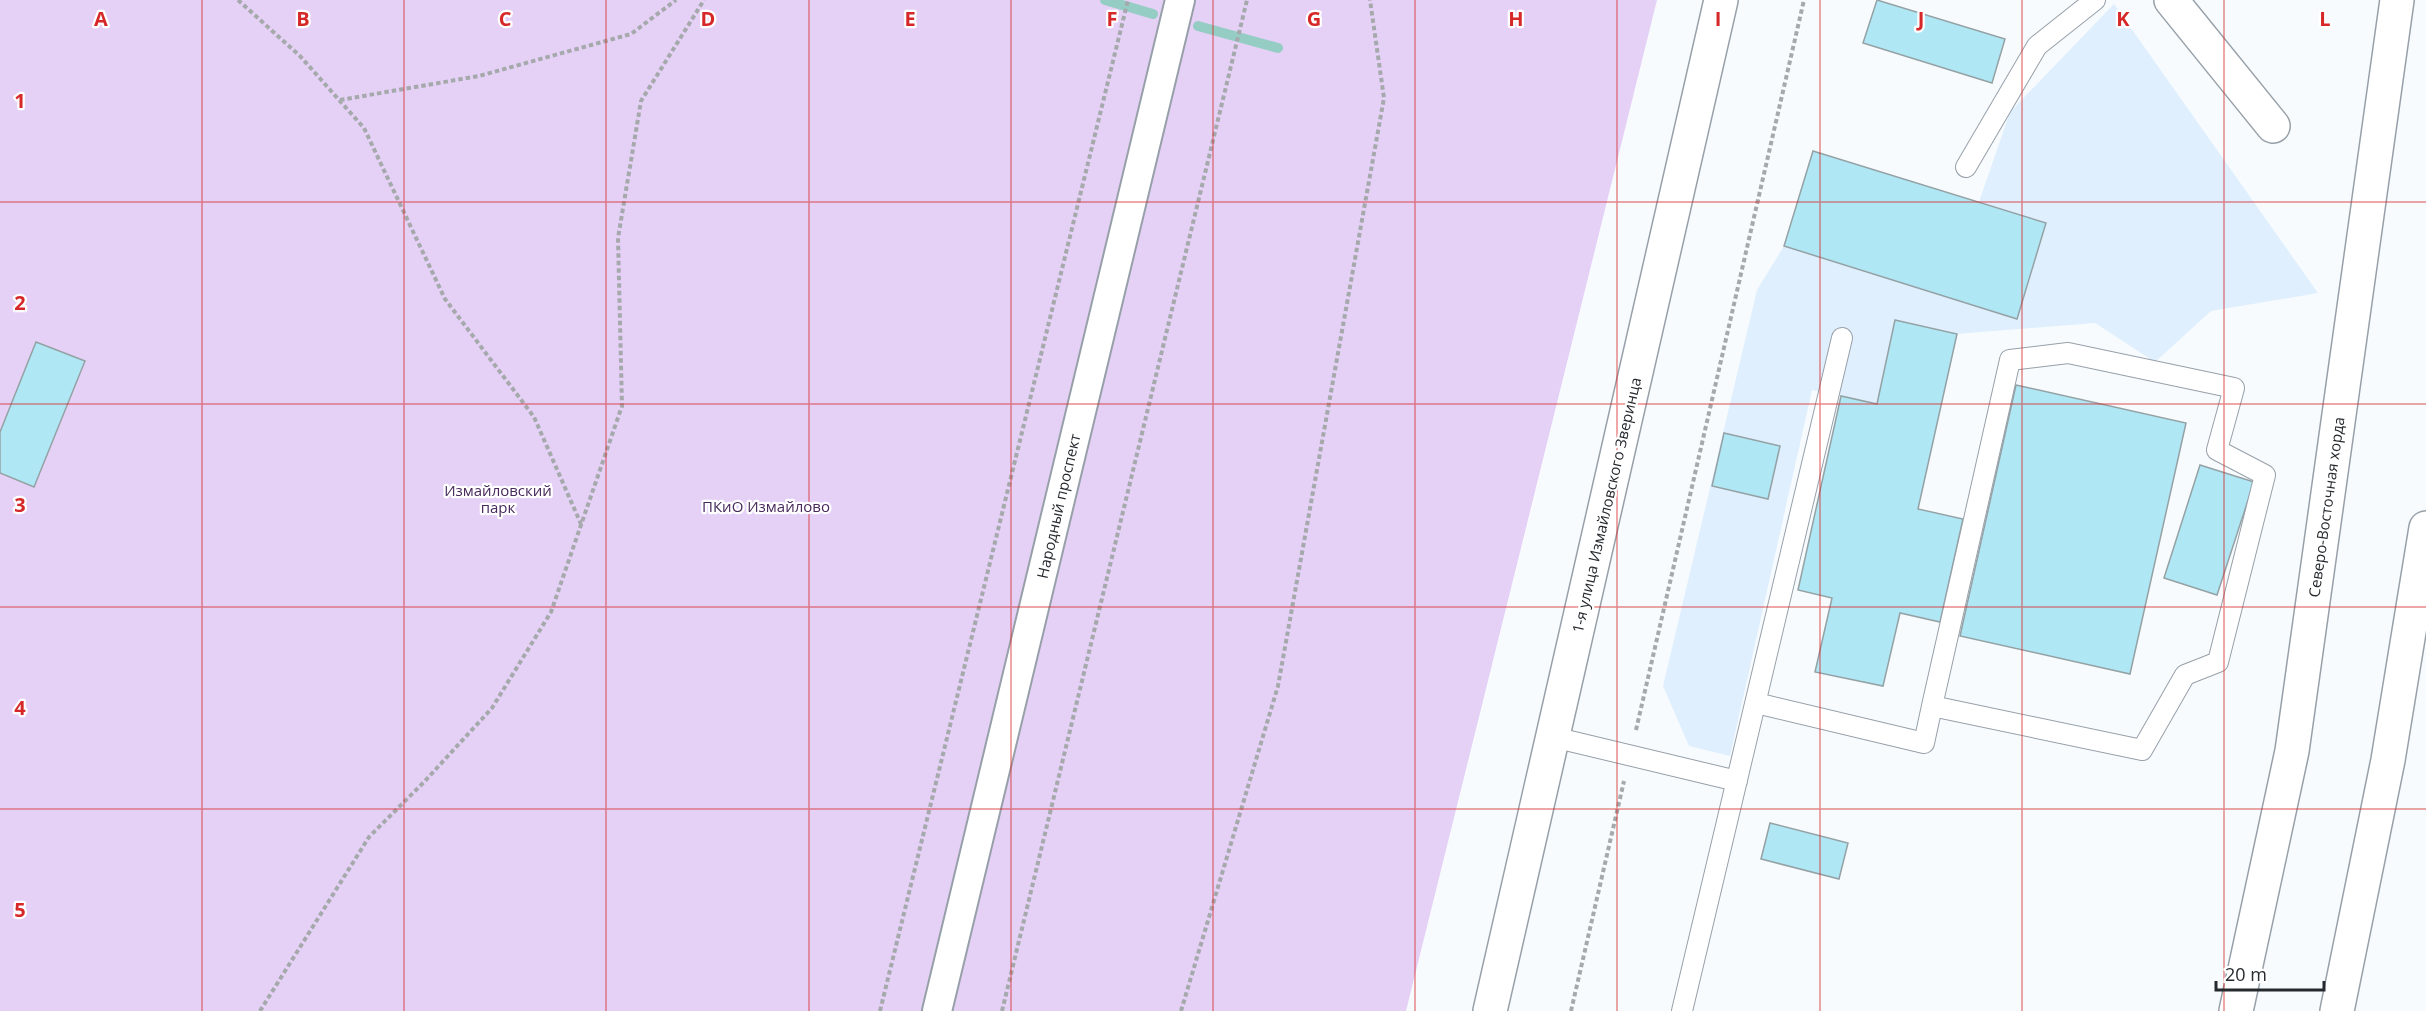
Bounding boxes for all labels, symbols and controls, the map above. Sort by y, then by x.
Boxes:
text: A [94,5,108,32]
text: B [296,5,310,32]
text: C [499,5,512,32]
text: D [701,5,715,32]
text: E [904,5,916,32]
text: F [1107,5,1117,32]
text: G [1307,5,1321,32]
text: H [1508,5,1524,32]
text: I [1715,5,1721,32]
text: J [1916,5,1924,32]
text: K [2116,5,2130,32]
text: L [2319,5,2331,32]
text: 1 [14,87,26,114]
text: 2 [14,289,26,316]
street label: 1-я улица Измайловского Зверинца [1567,375,1645,635]
street label: Северо-Восточная хорда [2303,415,2349,599]
street label: Народный проспект [1032,432,1084,580]
park label: Измайловский парк [444,480,552,517]
text: 3 [14,491,26,518]
park label: ПКиО Измайлово [702,496,830,516]
text: 4 [14,694,26,721]
text: 5 [14,896,26,923]
scale bar [2216,954,2324,992]
text: 20 m [2225,962,2267,986]

